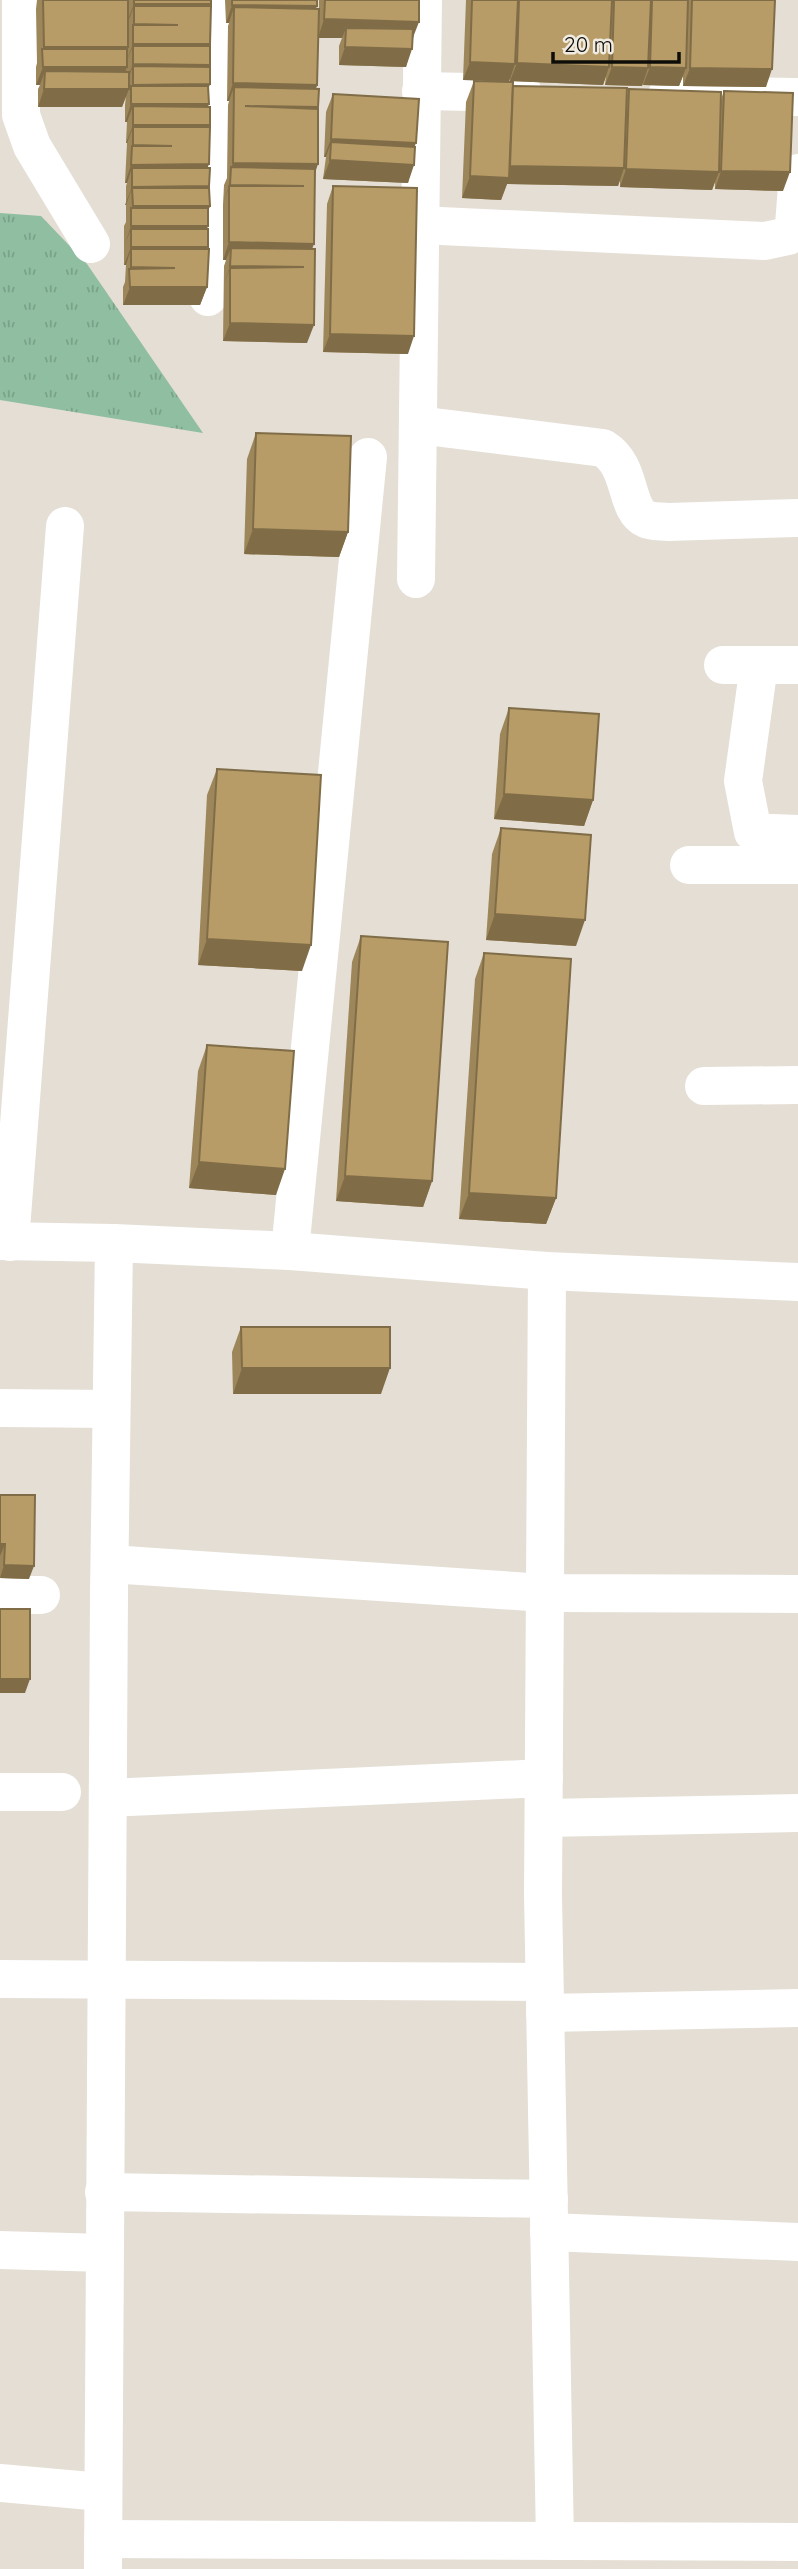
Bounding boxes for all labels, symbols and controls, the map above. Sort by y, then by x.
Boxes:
scale bar [553,21,679,65]
text: 20 m [564,31,613,57]

